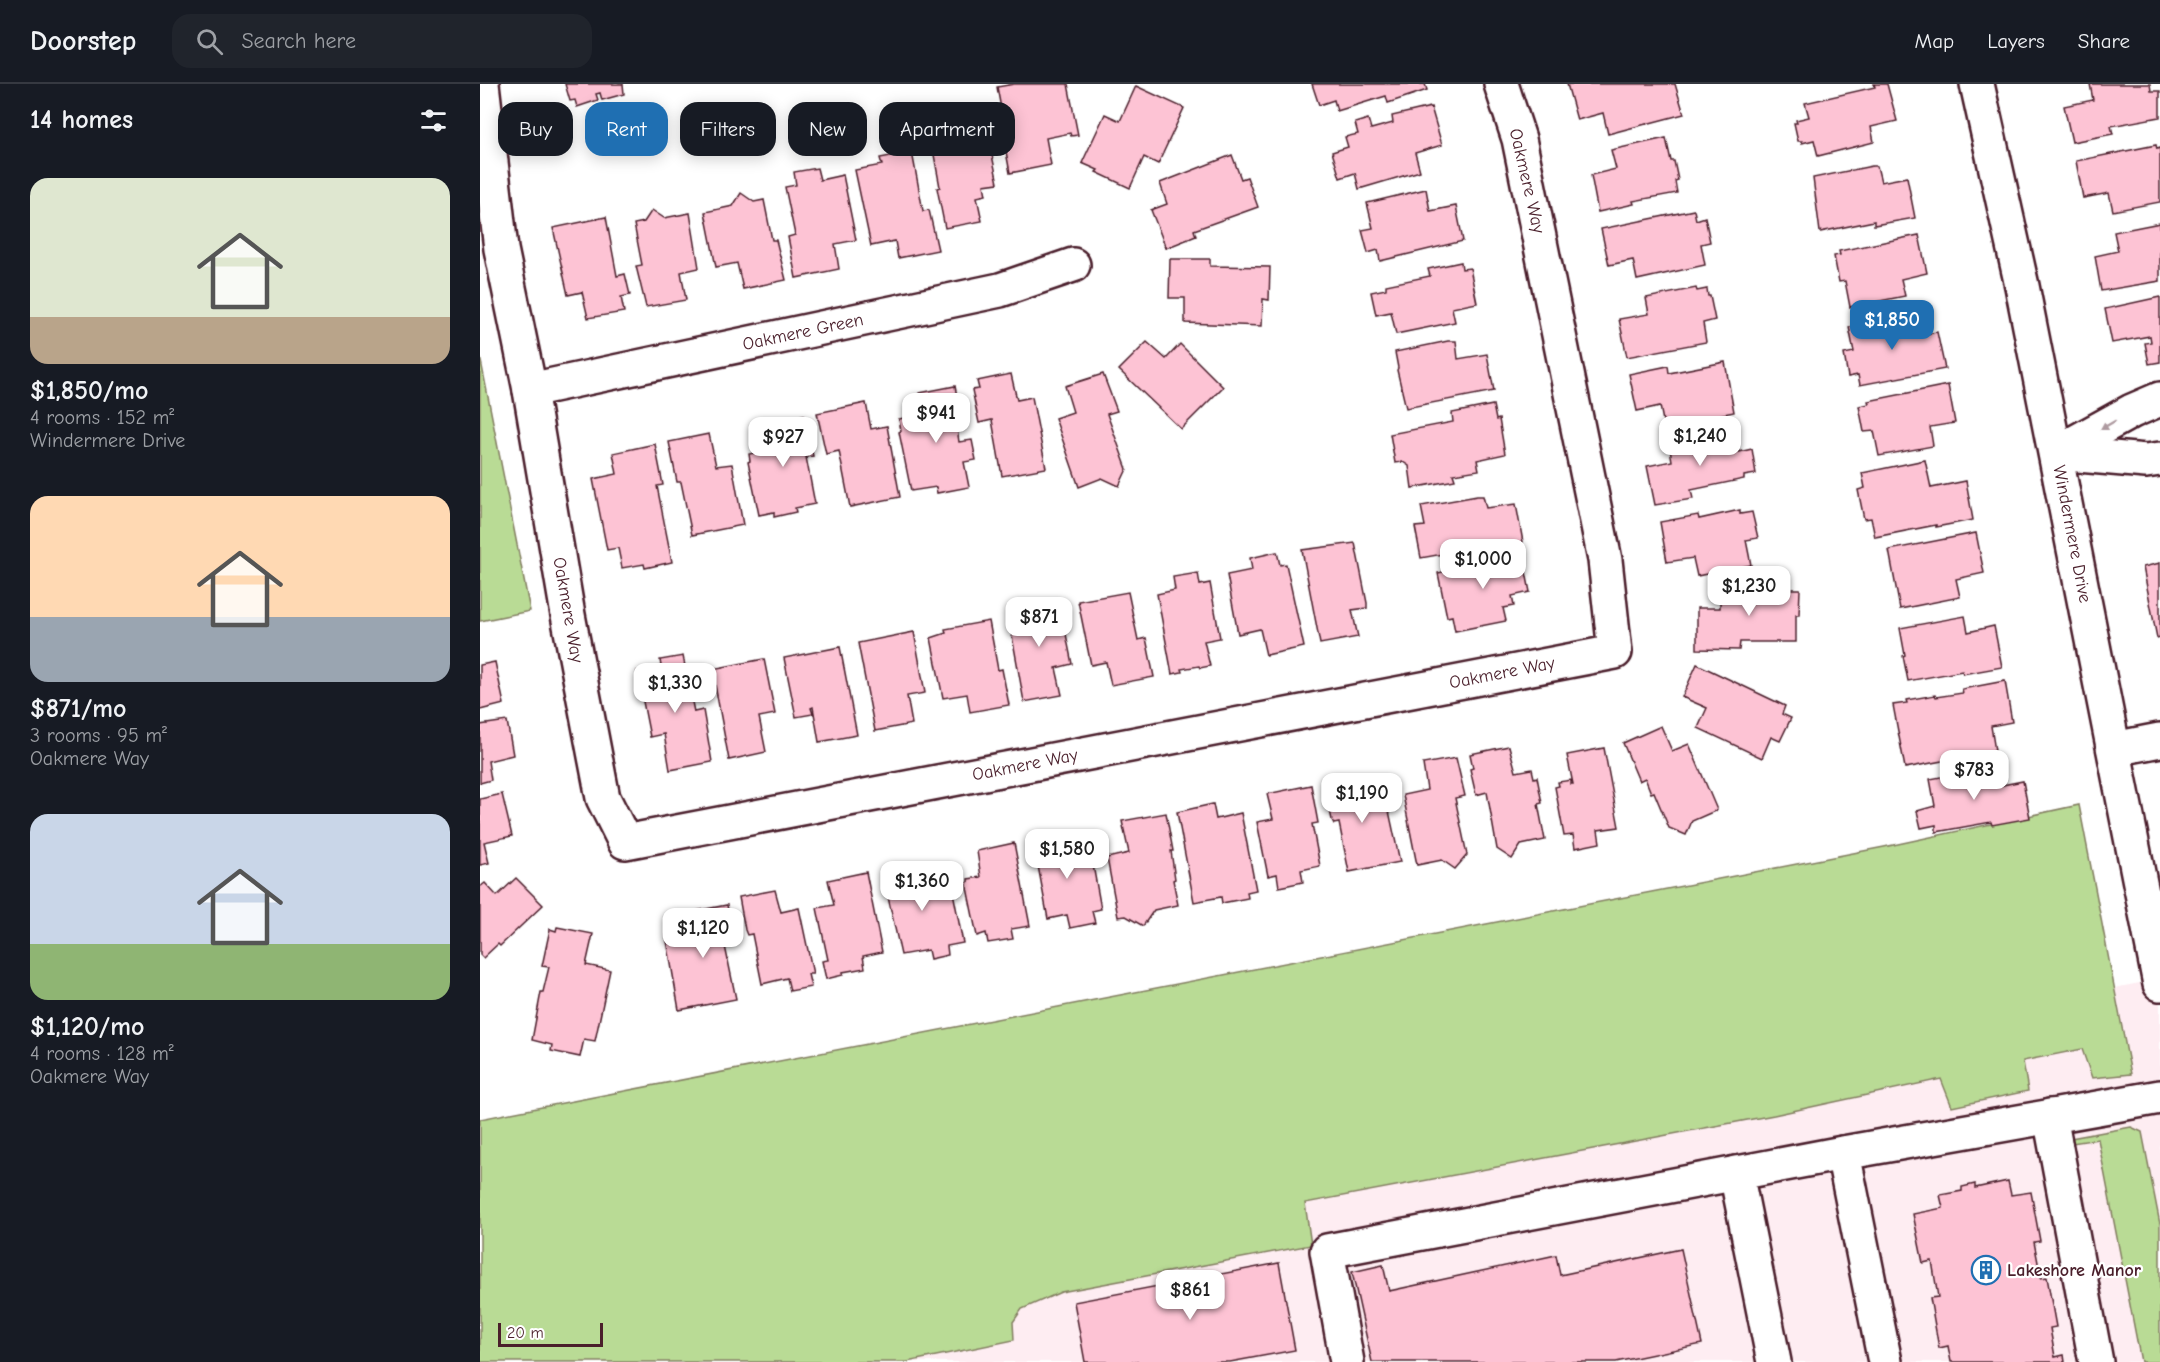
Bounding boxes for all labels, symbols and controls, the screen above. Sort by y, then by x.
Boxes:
search box [172,14,592,68]
text: Doorstep [30,25,136,57]
icon: search [193,25,226,58]
text: Search here [241,28,356,54]
text: Map [1915,29,1954,53]
text: Layers [1987,29,2045,53]
text: Share [2078,29,2130,53]
chip: Buy [498,102,573,156]
chip: Rent [585,102,668,156]
chip: Filters [680,102,776,156]
chip: New [788,102,867,156]
chip: Apartment [879,102,1015,156]
icon: filters [417,104,450,137]
text: 14 homes [30,105,133,135]
street label: Oakmere Way [1505,126,1549,236]
icon: home [186,217,294,325]
pin: $1,850 [1843,300,1941,351]
text: $1,850 [1864,308,1920,331]
street label: Oakmere Green [741,309,865,355]
text: $1,850/mo [30,376,148,406]
pin: $941 [900,393,972,444]
text: $941 [916,401,956,424]
text: 4 rooms · 152 m² [30,406,174,429]
pin: $1,240 [1651,416,1749,467]
pin: $927 [747,417,819,468]
one-way arrow [2100,420,2116,431]
text: $1,240 [1673,424,1727,447]
text: $927 [762,425,804,448]
text: Windermere Drive [30,429,185,452]
street label: Windermere Drive [2048,463,2096,605]
icon: home [186,535,294,643]
pin: $1,000 [1434,539,1532,590]
text: $1,000 [1454,547,1512,570]
street label: Oakmere Way [548,555,588,665]
pin: $1,230 [1700,566,1798,617]
text: $1,230 [1722,574,1776,597]
pin: $871 [1003,597,1075,648]
text: $871 [1019,605,1059,628]
street label: Oakmere Way [1447,652,1557,694]
pin: $1,330 [626,663,724,714]
text: $1,330 [648,671,702,694]
text: $871/mo [30,694,126,724]
text: 3 rooms · 95 m² [30,724,167,747]
street label: Oakmere Way [970,744,1080,786]
text: Oakmere Way [30,747,149,770]
pin: $783 [1938,750,2010,801]
text: $783 [1954,758,1994,781]
pin: $1,190 [1313,773,1411,824]
text: $1,190 [1335,781,1389,804]
pin: $1,580 [1018,829,1116,880]
text: $1,580 [1039,837,1095,860]
icon: home [186,853,294,961]
pin: $1,360 [873,861,971,912]
text: $1,360 [894,869,950,892]
pin: $1,120 [654,908,752,959]
text: $1,120 [677,916,729,939]
text: $1,120/mo [30,1012,144,1042]
text: 4 rooms · 128 m² [30,1042,174,1065]
text: Oakmere Way [30,1065,149,1088]
building icon: Lakeshore Manor [1970,1254,2002,1286]
place label: Lakeshore Manor [2007,1260,2142,1281]
pin: $861 [1154,1270,1226,1321]
text: $861 [1170,1278,1210,1301]
scale bar [498,1320,603,1348]
text: 20 m [507,1324,544,1342]

